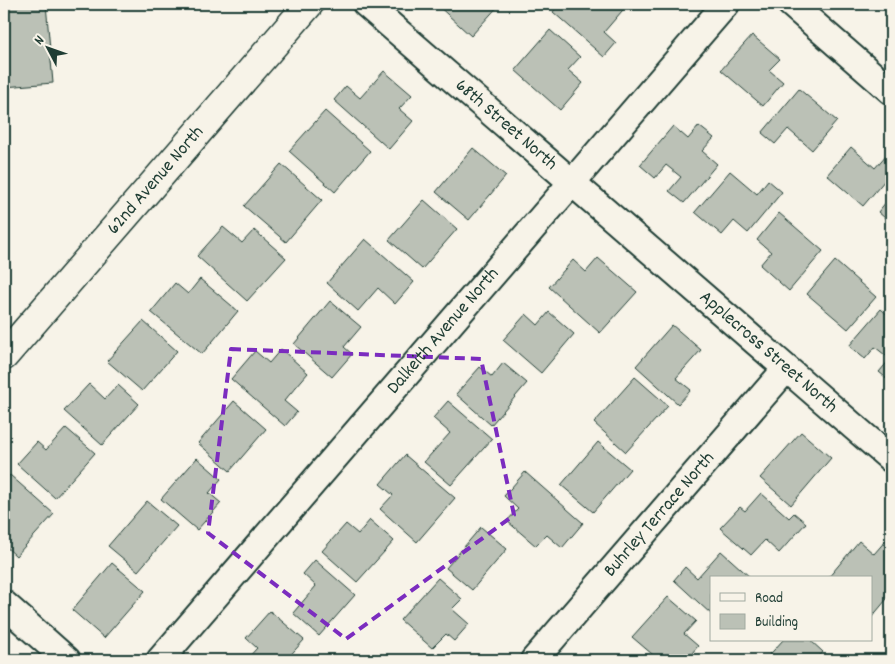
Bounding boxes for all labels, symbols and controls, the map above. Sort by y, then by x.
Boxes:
north arrow [22,22,72,72]
text: N [30,32,50,50]
street label: 68th Street North [449,73,563,177]
street label: 62nd Avenue North [101,120,211,241]
street label: Dalkeith Avenue North [381,262,506,401]
street label: Applecross Street North [693,285,843,420]
street label: Buhrley Terrace North [598,446,722,583]
legend [710,576,872,642]
text: Road [755,588,783,610]
text: Building [755,612,798,634]

